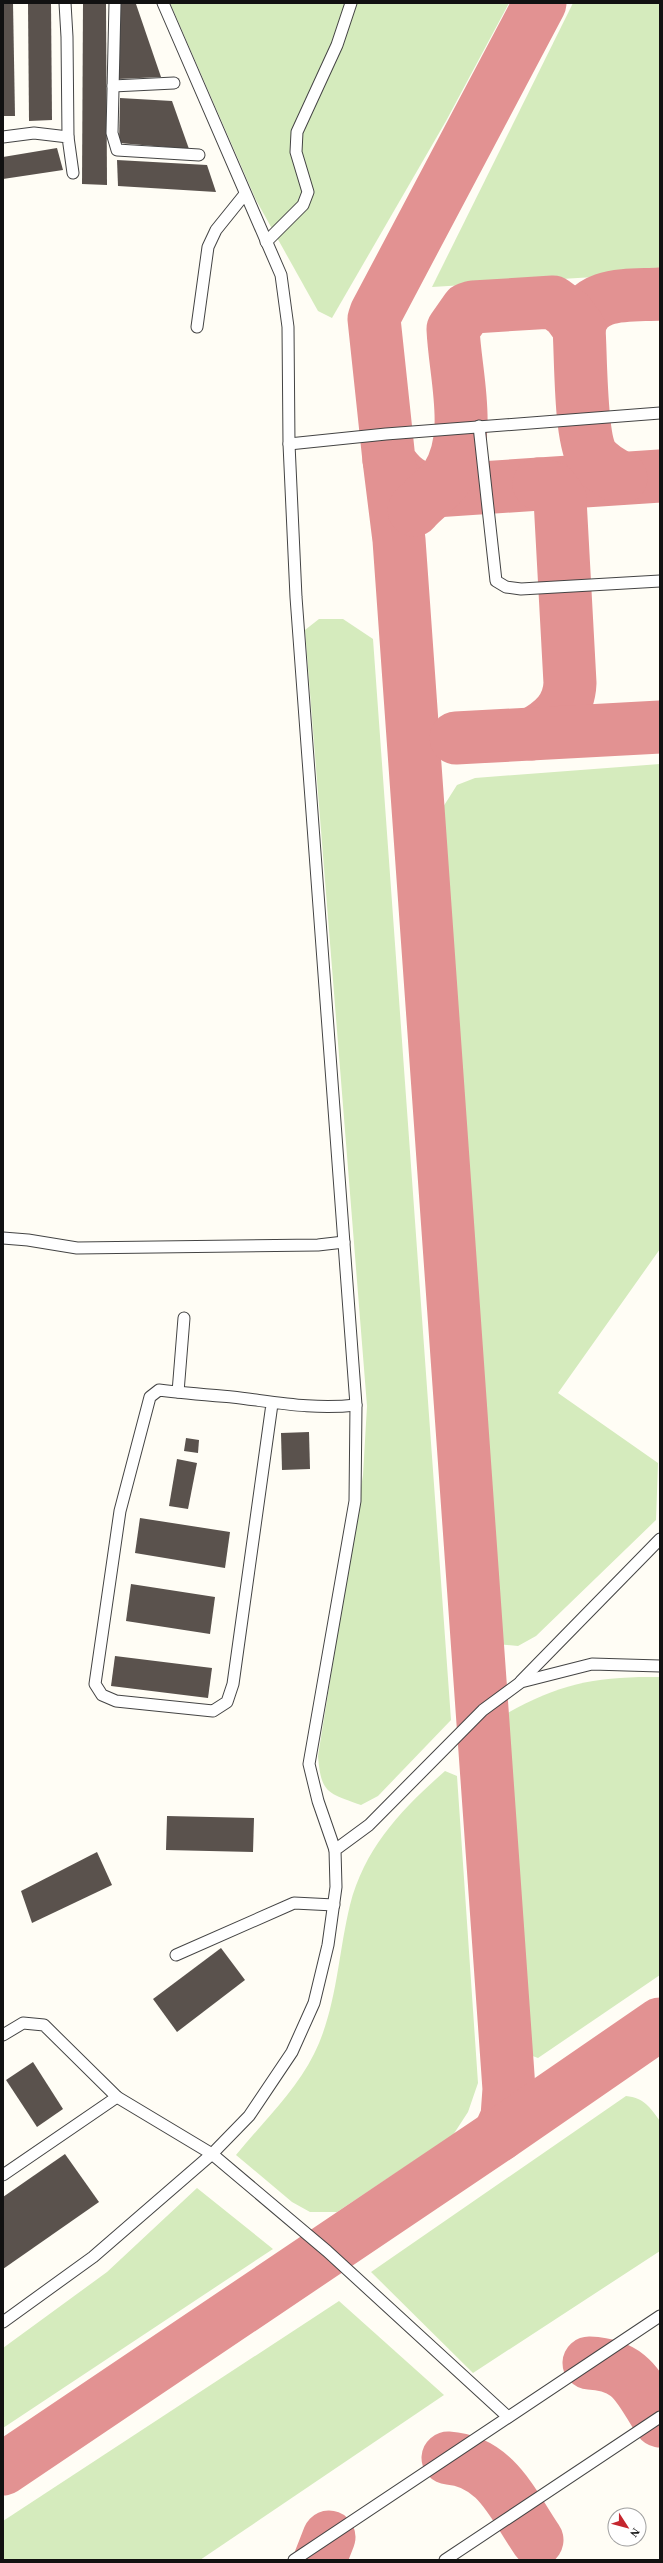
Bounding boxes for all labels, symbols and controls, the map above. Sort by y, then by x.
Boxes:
north arrow [607,2507,647,2547]
text: N [628,2526,642,2540]

